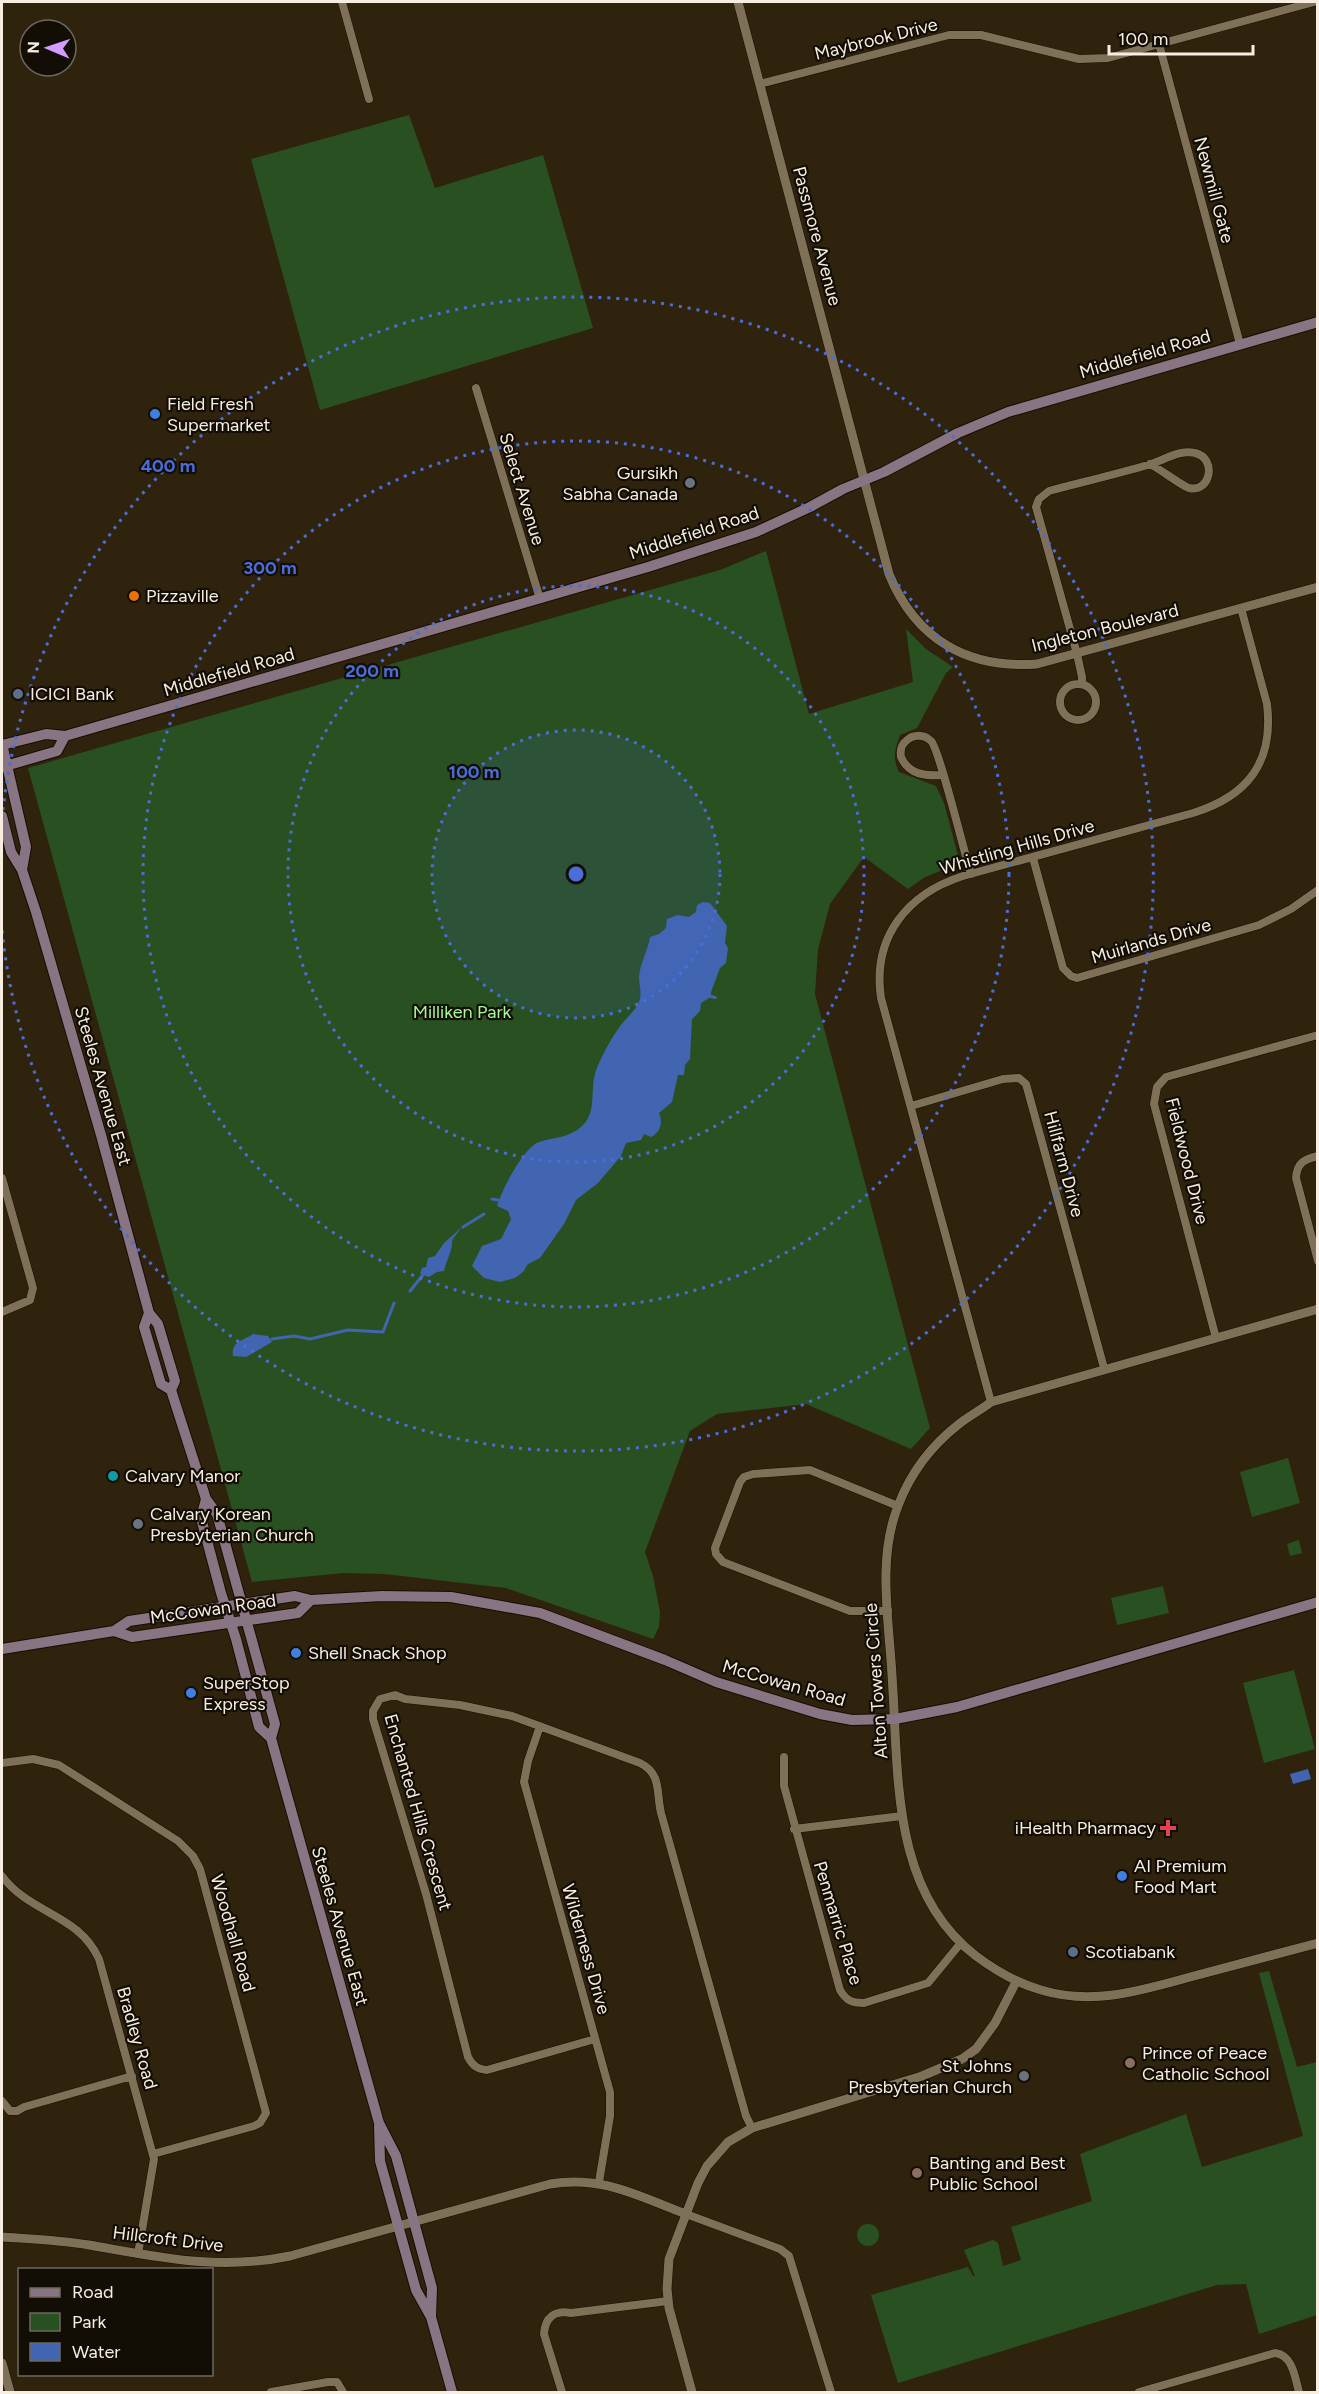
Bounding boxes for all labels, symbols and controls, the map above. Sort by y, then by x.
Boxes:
street label: Maybrook Drive [812,13,940,65]
north arrow [18,18,78,78]
scale bar [1109,18,1253,56]
text: 100 m [1118,28,1168,50]
text: N [24,41,43,54]
street label: Newmill Gate [1189,135,1239,246]
street label: Passmore Avenue [788,164,846,308]
street label: Middlefield Road [1077,325,1213,383]
place label: Field Fresh Supermarket [167,393,271,436]
marker: Field Fresh Supermarket [148,407,162,421]
street label: Select Avenue [494,430,550,548]
text: 400 m [141,455,195,477]
place label: Gursikh Sabha Canada [562,462,678,505]
marker: Gursikh Sabha Canada [683,476,697,490]
street label: Middlefield Road [626,502,762,564]
text: 300 m [243,557,297,579]
place label: Pizzaville [146,585,219,607]
marker: Pizzaville [127,589,141,603]
street label: Ingleton Boulevard [1029,599,1181,657]
street label: Middlefield Road [161,643,297,701]
text: 200 m [345,660,399,682]
place label: ICICI Bank [30,683,114,705]
marker: ICICI Bank [11,687,25,701]
text: 100 m [449,761,499,783]
street label: Whistling Hills Drive [937,814,1097,880]
centre of rings [566,864,586,884]
street label: Muirlands Drive [1088,913,1214,969]
park label: Milliken Park [413,1001,512,1023]
street label: Steeles Avenue East [70,1004,136,1168]
street label: Fieldwood Drive [1161,1095,1213,1227]
street label: Hillfarm Drive [1039,1109,1089,1220]
place label: Calvary Manor [125,1465,240,1487]
marker: Calvary Manor [106,1469,120,1483]
place label: Calvary Korean Presbyterian Church [150,1503,314,1546]
marker: Calvary Korean Presbyterian Church [131,1517,145,1531]
street label: McCowan Road [149,1589,277,1629]
street label: Alton Towers Circle [860,1602,892,1760]
place label: Shell Snack Shop [308,1642,447,1664]
marker: Shell Snack Shop [289,1646,303,1660]
street label: McCowan Road [720,1655,848,1711]
place label: SuperStop Express [203,1672,290,1715]
marker: SuperStop Express [184,1686,198,1700]
street label: Enchanted Hills Crescent [379,1711,457,1913]
place label: iHealth Pharmacy [1015,1817,1157,1839]
marker: iHealth Pharmacy [1161,1821,1175,1835]
street label: Steeles Avenue East [307,1844,373,2008]
place label: AI Premium Food Mart [1134,1855,1227,1898]
street label: Penmarric Place [809,1858,867,1988]
marker: AI Premium Food Mart [1115,1869,1129,1883]
street label: Woodhall Road [206,1872,260,1994]
street label: Wilderness Drive [557,1881,615,2017]
place label: Scotiabank [1085,1941,1175,1963]
marker: Scotiabank [1066,1945,1080,1959]
street label: Bradley Road [112,1984,162,2092]
place label: Prince of Peace Catholic School [1142,2042,1269,2085]
place label: St Johns Presbyterian Church [848,2055,1012,2098]
marker: Prince of Peace Catholic School [1123,2056,1137,2070]
marker: St Johns Presbyterian Church [1017,2069,1031,2083]
place label: Banting and Best Public School [929,2152,1066,2195]
marker: Banting and Best Public School [910,2166,924,2180]
street label: Hillcroft Drive [111,2221,225,2257]
legend [18,2268,213,2376]
text: Road [72,2281,113,2303]
text: Park [72,2311,107,2333]
text: Water [72,2341,120,2363]

